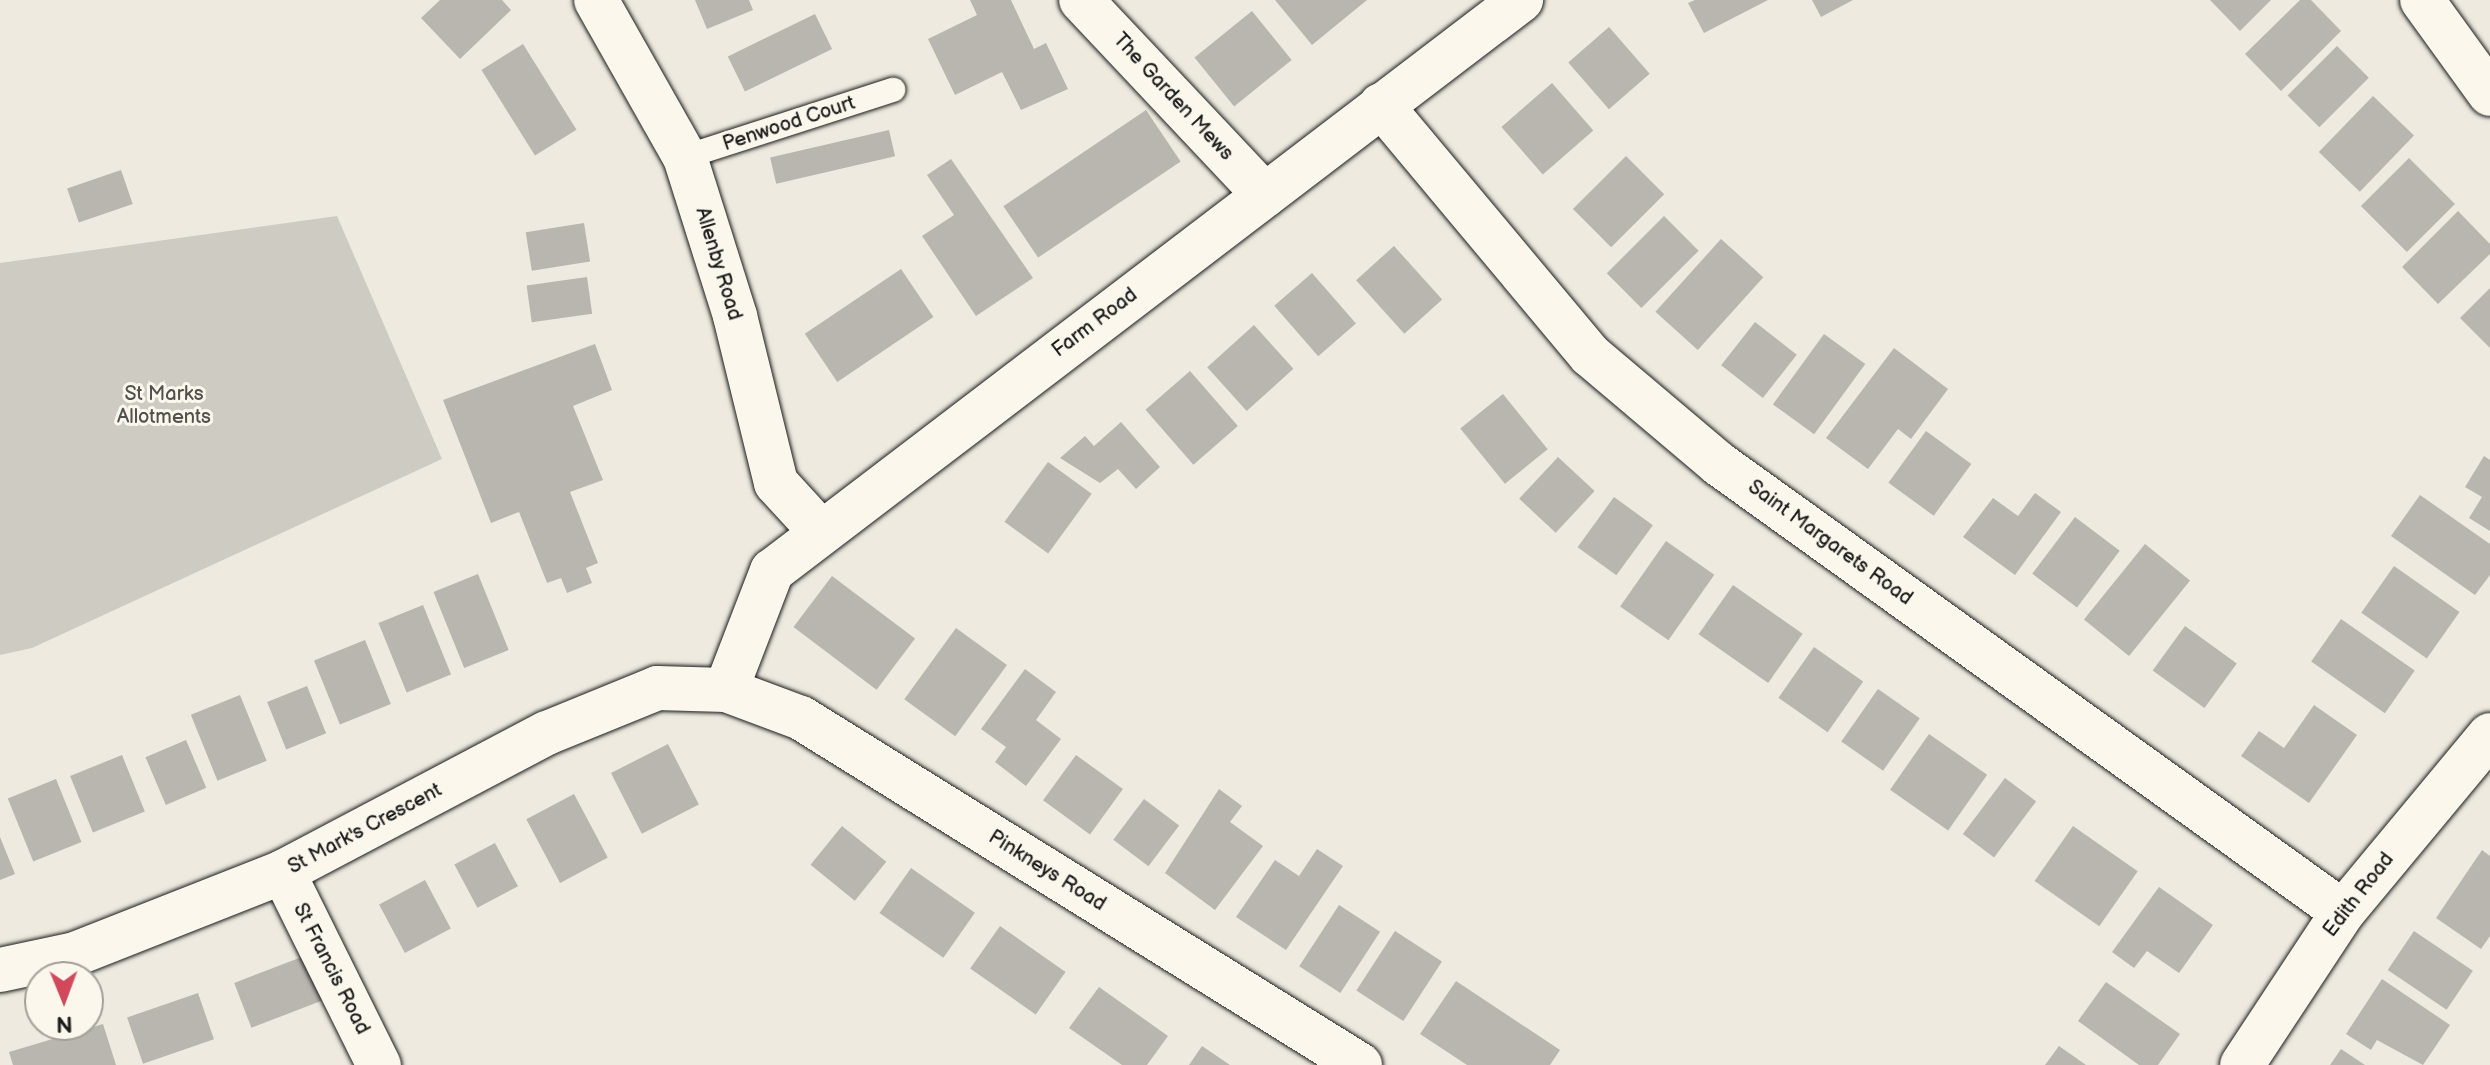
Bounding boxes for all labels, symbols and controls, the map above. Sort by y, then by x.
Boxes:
street label: The Garden Mews [1108,28,1238,166]
street label: Penwood Court [720,91,858,157]
street label: Allenby Road [689,204,747,324]
street label: Farm Road [1048,283,1142,363]
park label: St Marks Allotments [117,383,211,430]
street label: Saint Margarets Road [1743,475,1917,611]
street label: St Mark's Crescent [284,778,446,880]
street label: Pinkneys Road [984,825,1110,917]
street label: Edith Road [2319,848,2399,942]
street label: St Francis Road [288,899,374,1039]
north arrow [24,961,104,1041]
text: N [56,1010,73,1037]

